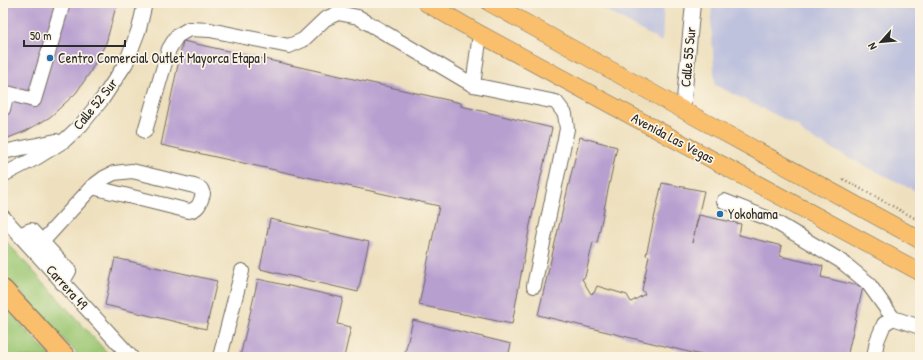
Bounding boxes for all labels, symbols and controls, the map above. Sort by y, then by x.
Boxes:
scale bar [24,22,125,48]
north arrow [861,22,901,62]
street label: Calle 55 Sur [675,25,700,88]
text: 50 m [30,27,51,44]
text: N [864,41,880,52]
place label: Centro Comercial Outlet Mayorca Etapa I [58,48,266,68]
marker: Centro Comercial Outlet Mayorca Etapa I [45,53,55,63]
street label: Calle 52 Sur [68,73,122,133]
street label: Avenida Las Vegas [628,108,718,168]
place label: Yokohama [728,204,778,223]
marker: Yokohama [715,209,725,219]
street label: Carrera 49 [42,260,92,313]

